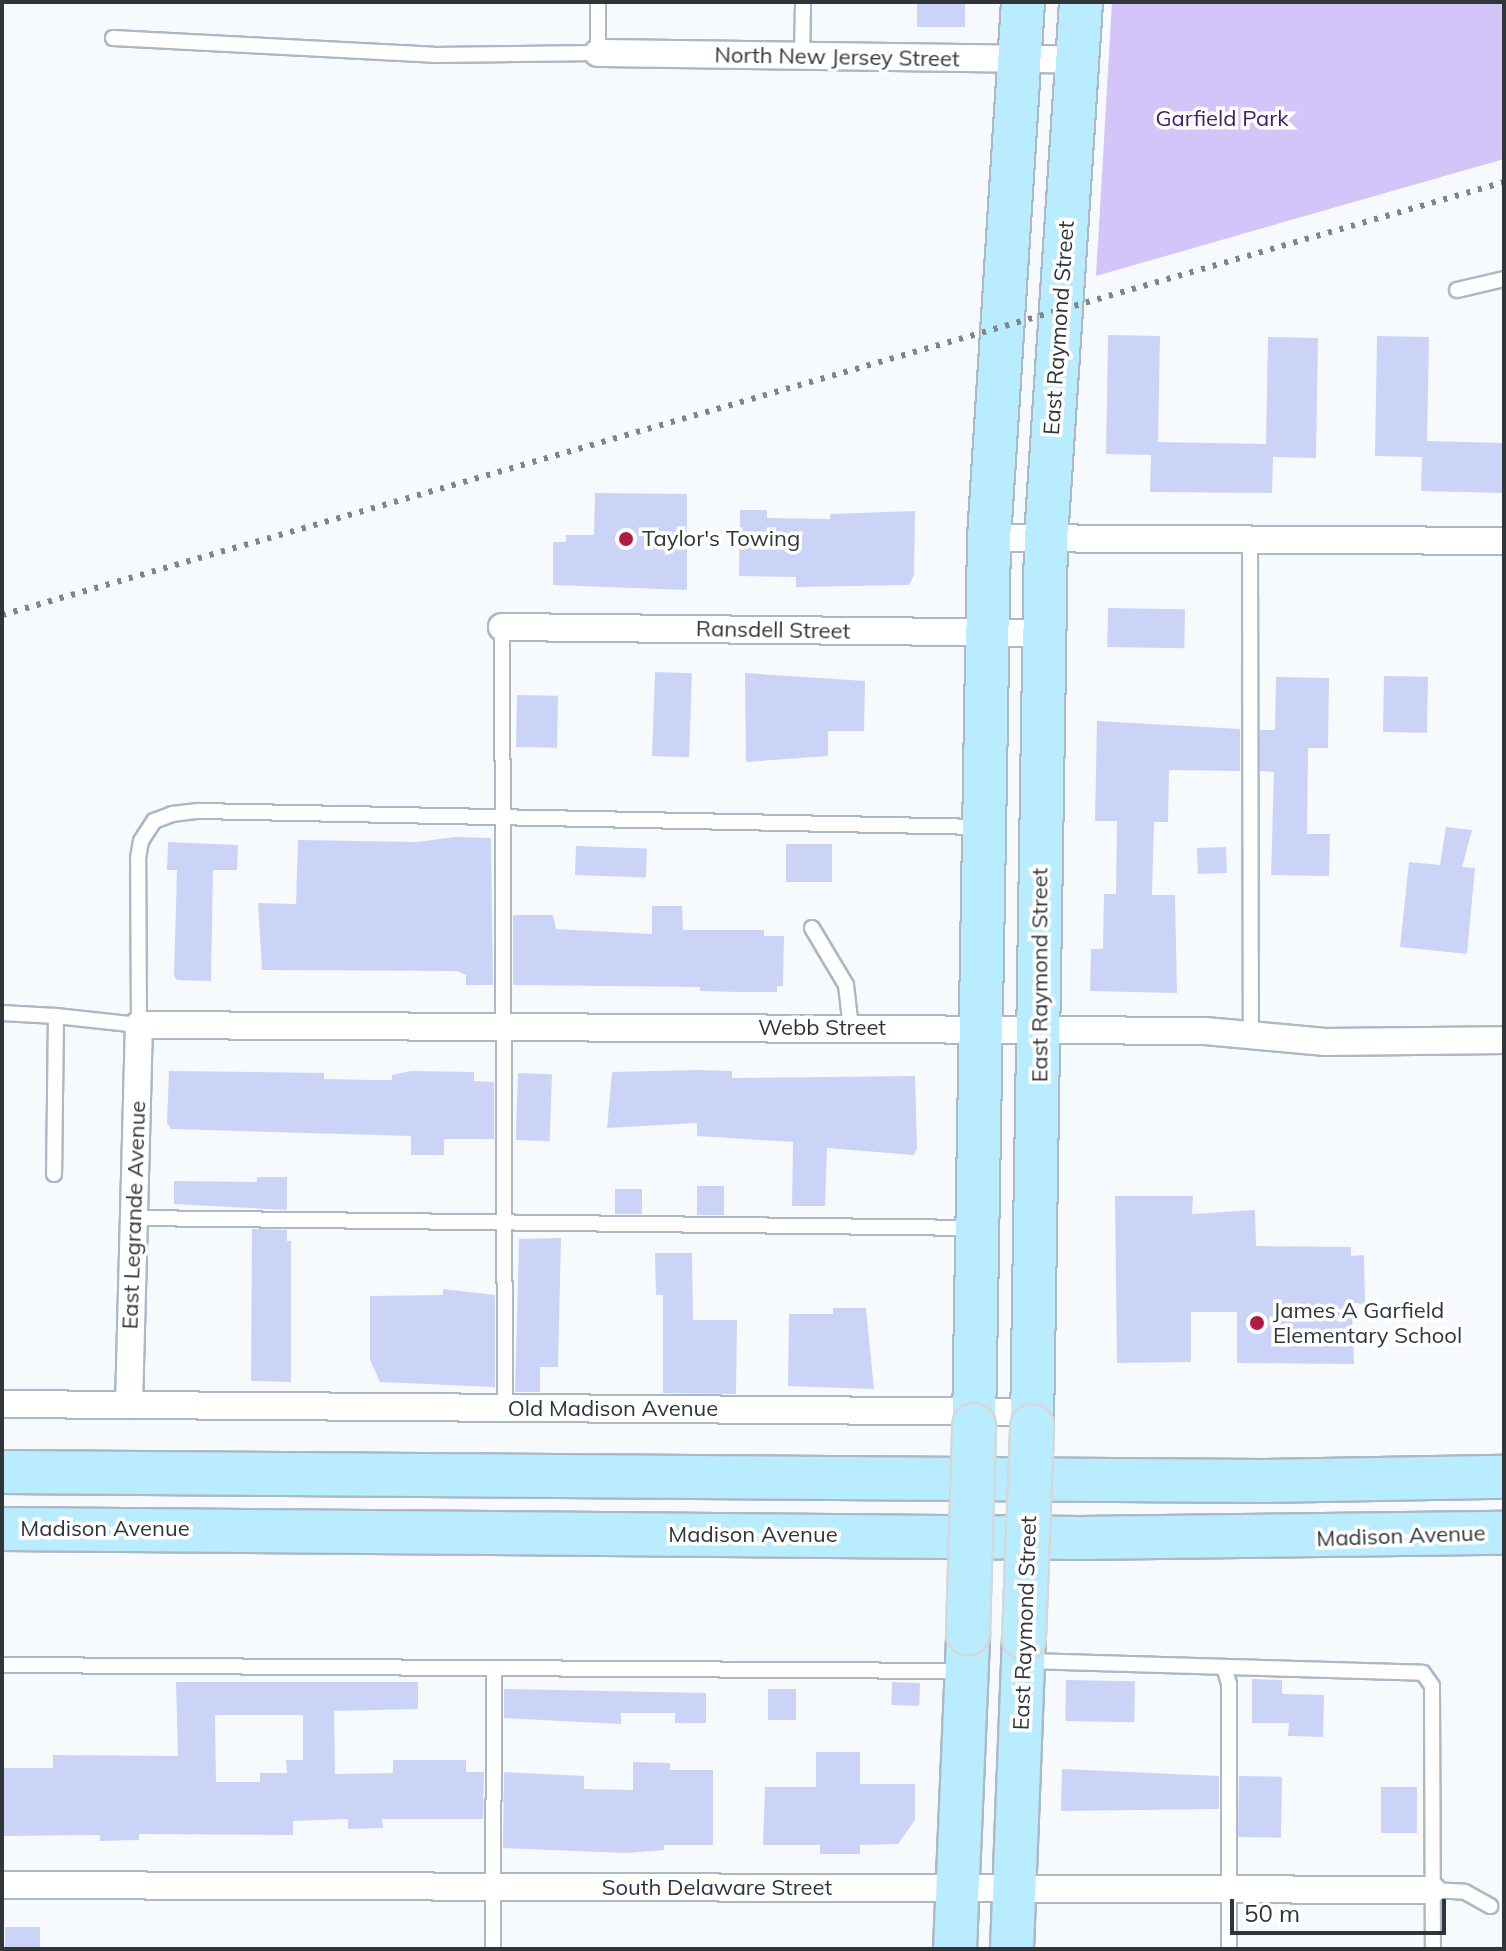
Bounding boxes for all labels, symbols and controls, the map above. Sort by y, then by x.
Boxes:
street label: North New Jersey Street [714,42,960,72]
park label: Garfield Park [1156,106,1288,132]
street label: East Raymond Street [1038,220,1080,436]
place label: Taylor's Towing [642,526,800,552]
marker: Taylor's Towing [617,530,635,548]
street label: Ransdell Street [696,615,850,645]
street label: East Raymond Street [1027,868,1053,1082]
street label: Webb Street [758,1015,886,1041]
street label: East Legrande Avenue [117,1100,151,1330]
place label: James A Garfield Elementary School [1273,1297,1462,1348]
marker: James A Garfield Elementary School [1248,1314,1266,1332]
street label: Old Madison Avenue [508,1396,718,1422]
street label: East Raymond Street [1008,1515,1042,1731]
street label: Madison Avenue [20,1516,190,1542]
street label: Madison Avenue [1316,1520,1486,1552]
street label: Madison Avenue [668,1522,838,1548]
street label: South Delaware Street [602,1875,832,1901]
scale bar [1234,1883,1450,1933]
text: 50 m [1244,1898,1300,1928]

